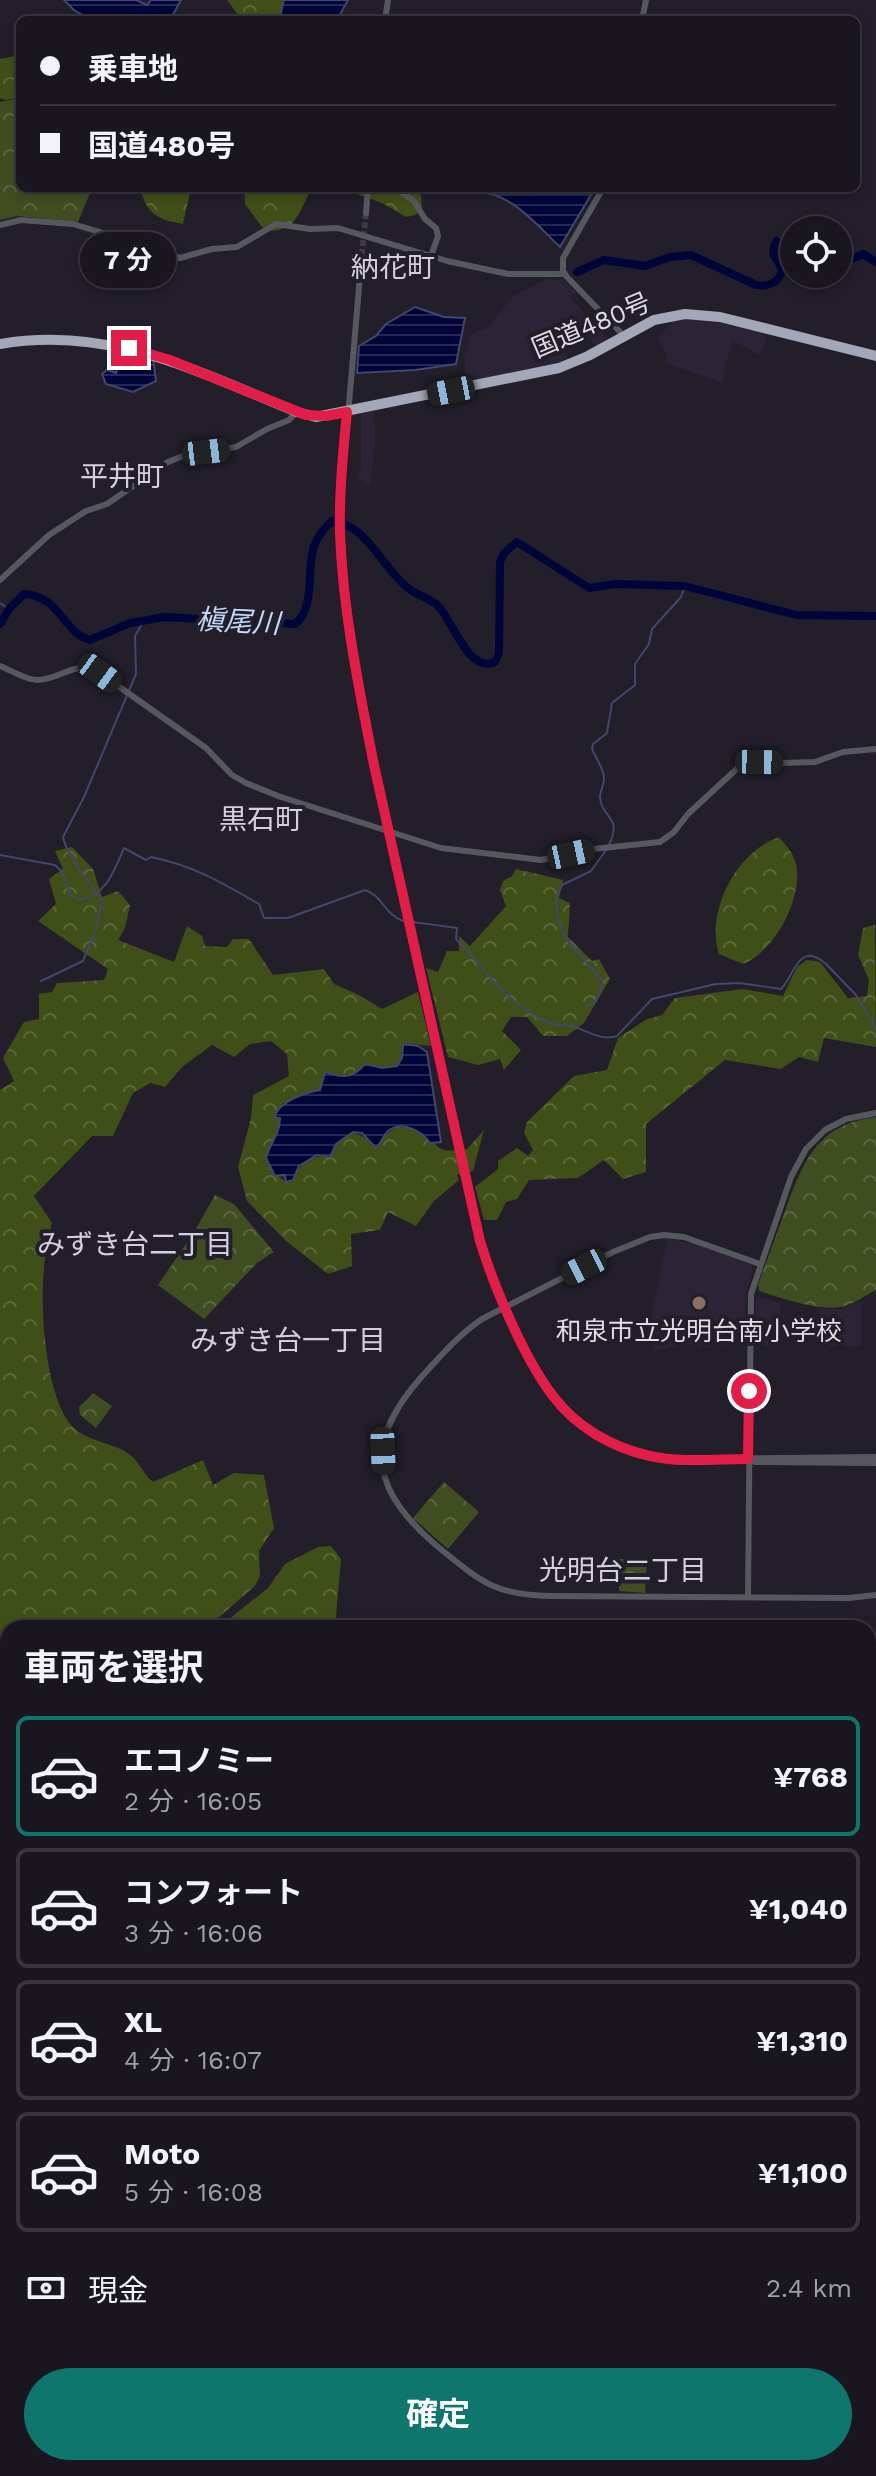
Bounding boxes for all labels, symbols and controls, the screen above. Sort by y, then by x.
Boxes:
text: 乗車地 [88,51,178,86]
text: 国道480号 [88,128,236,163]
map controls [780,216,852,288]
button: locate [780,216,852,288]
callout: 7 分 [81,232,177,288]
text: 7 分 [104,245,152,275]
district label: 納花町 [351,251,435,284]
street label: 国道480号 [527,287,655,363]
route end [111,330,147,366]
car [425,375,477,407]
car [181,437,231,467]
district label: 平井町 [80,460,164,493]
water label: 槇尾川 [195,603,284,640]
car [74,649,126,697]
car [735,750,783,774]
district label: 黒石町 [219,803,303,836]
car [545,837,597,871]
district label: みずき台二丁目 [37,1228,233,1261]
car [557,1245,611,1289]
marker: 和泉市立光明台南小学校 [690,1294,708,1312]
place label: 和泉市立光明台南小学校 [556,1316,842,1346]
district label: みずき台一丁目 [190,1324,386,1357]
route start [731,1373,767,1409]
car [370,1427,396,1475]
district label: 光明台二丁目 [539,1554,707,1587]
text: 車両を選択 [24,1647,204,1689]
icon: car [28,1740,100,1812]
text: エコノミー [124,1743,274,1778]
text: ¥768 [773,1759,848,1794]
text: 2 分 · 16:05 [124,1786,262,1816]
icon: car [28,1872,100,1944]
text: コンフォート [124,1875,303,1910]
text: ¥1,040 [749,1891,848,1926]
text: 3 分 · 16:06 [124,1918,263,1948]
icon: car [28,2004,100,2076]
text: XL [124,2004,162,2039]
text: ¥1,310 [756,2023,848,2058]
text: 4 分 · 16:07 [124,2045,262,2075]
icon: car [28,2136,100,2208]
text: Moto [124,2136,200,2171]
text: ¥1,100 [758,2155,848,2190]
text: 5 分 · 16:08 [124,2177,263,2207]
icon: cash [24,2266,68,2310]
text: 現金 [88,2273,148,2308]
text: 2.4 km [766,2273,852,2303]
button: 確定 [24,2368,852,2460]

